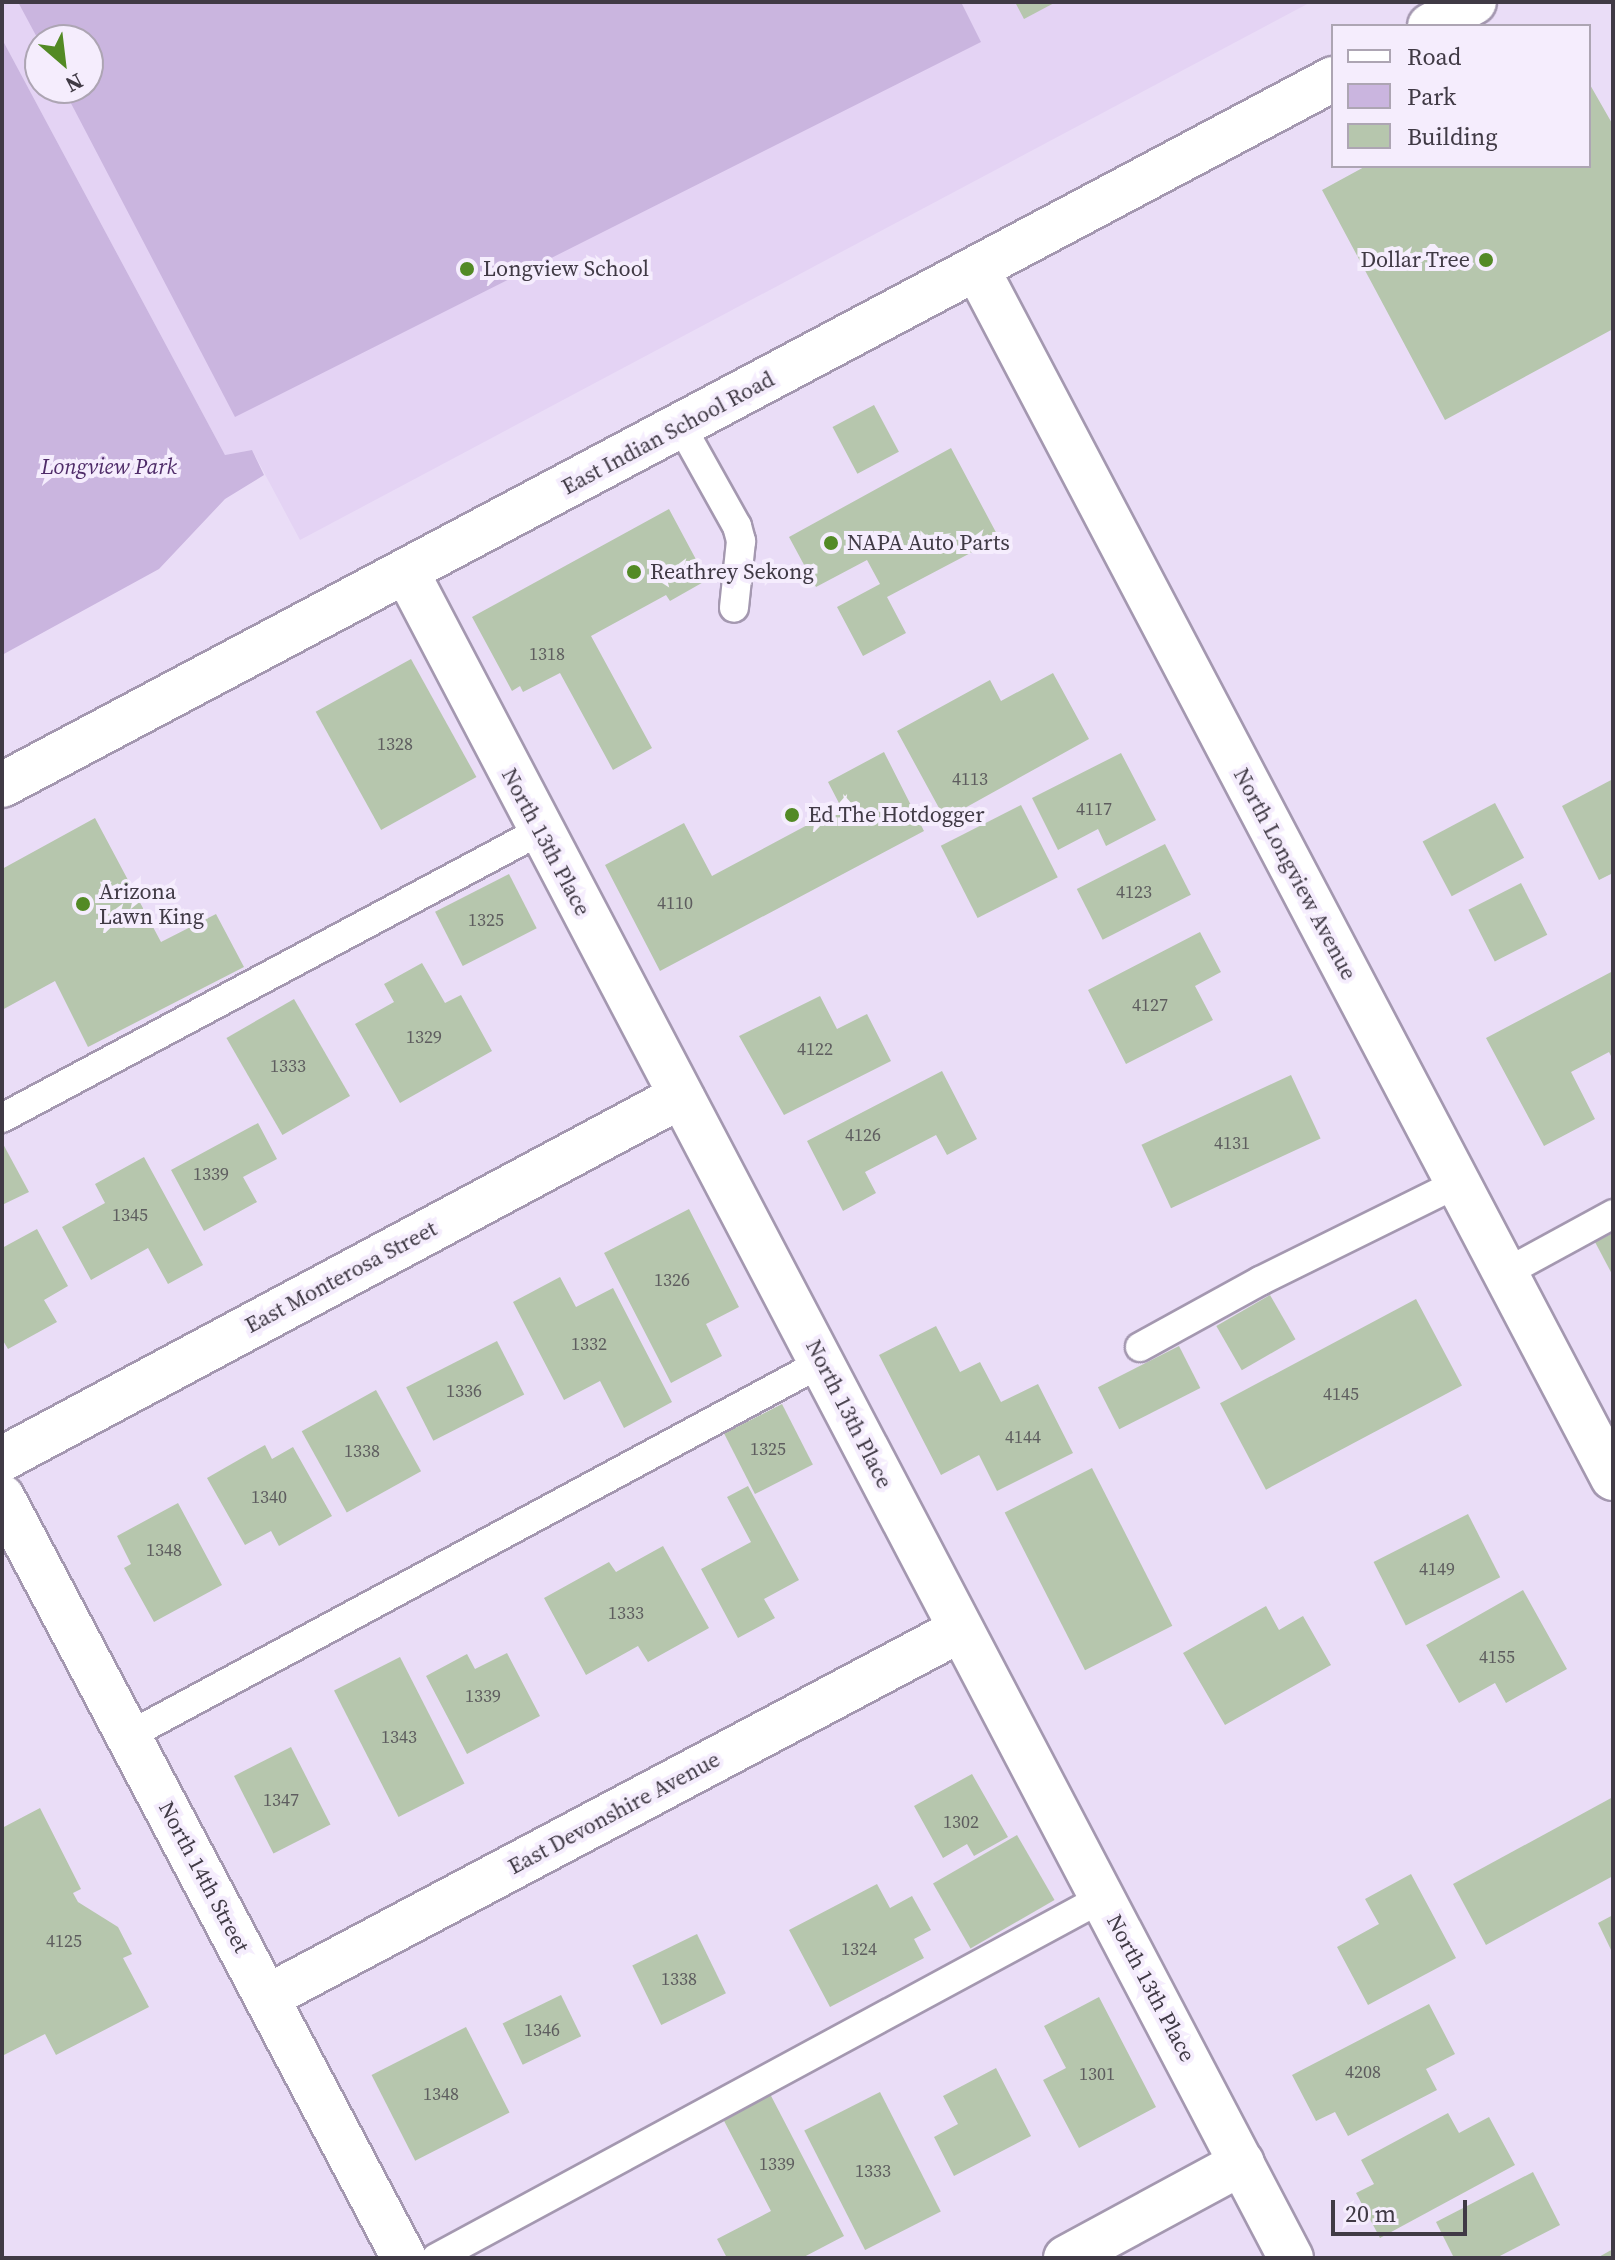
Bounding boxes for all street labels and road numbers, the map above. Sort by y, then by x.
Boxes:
street label: East Indian School Road [557,366,779,500]
street label: North 13th Place [496,764,596,920]
street label: North Longview Avenue [1228,764,1362,984]
street label: East Monterosa Street [241,1215,441,1339]
street label: North 13th Place [800,1335,898,1493]
street label: East Devonshire Avenue [504,1746,724,1880]
street label: North 14th Street [153,1797,255,1957]
street label: North 13th Place [1101,1910,1201,2066]

